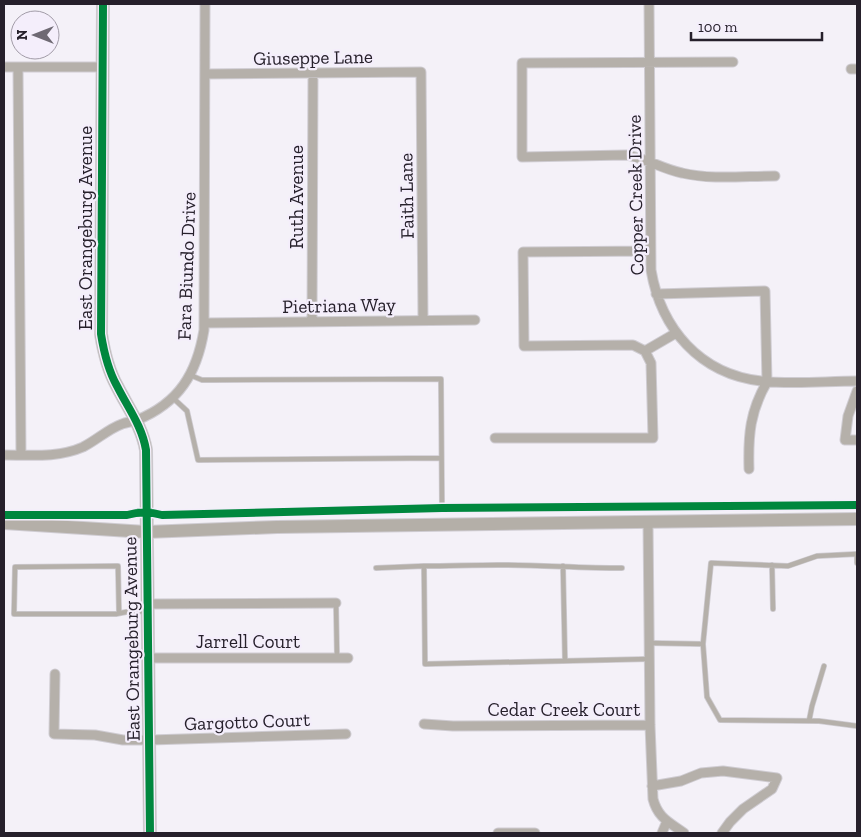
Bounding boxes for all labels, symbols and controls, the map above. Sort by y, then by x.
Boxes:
north arrow [10,10,60,60]
scale bar [691,10,822,42]
text: 100 m [698,18,737,36]
text: N [14,29,31,40]
street label: Giuseppe Lane [253,45,373,70]
street label: Copper Creek Drive [623,114,648,276]
street label: East Orangeburg Avenue [74,126,97,330]
street label: Ruth Avenue [285,145,308,249]
street label: Faith Lane [394,153,419,239]
street label: Fara Biundo Drive [172,191,201,341]
street label: Pietriana Way [282,293,396,318]
street label: East Orangeburg Avenue [118,537,145,741]
street label: Jarrell Court [196,630,300,653]
street label: Cedar Creek Court [488,698,640,721]
street label: Gargotto Court [183,708,311,735]

